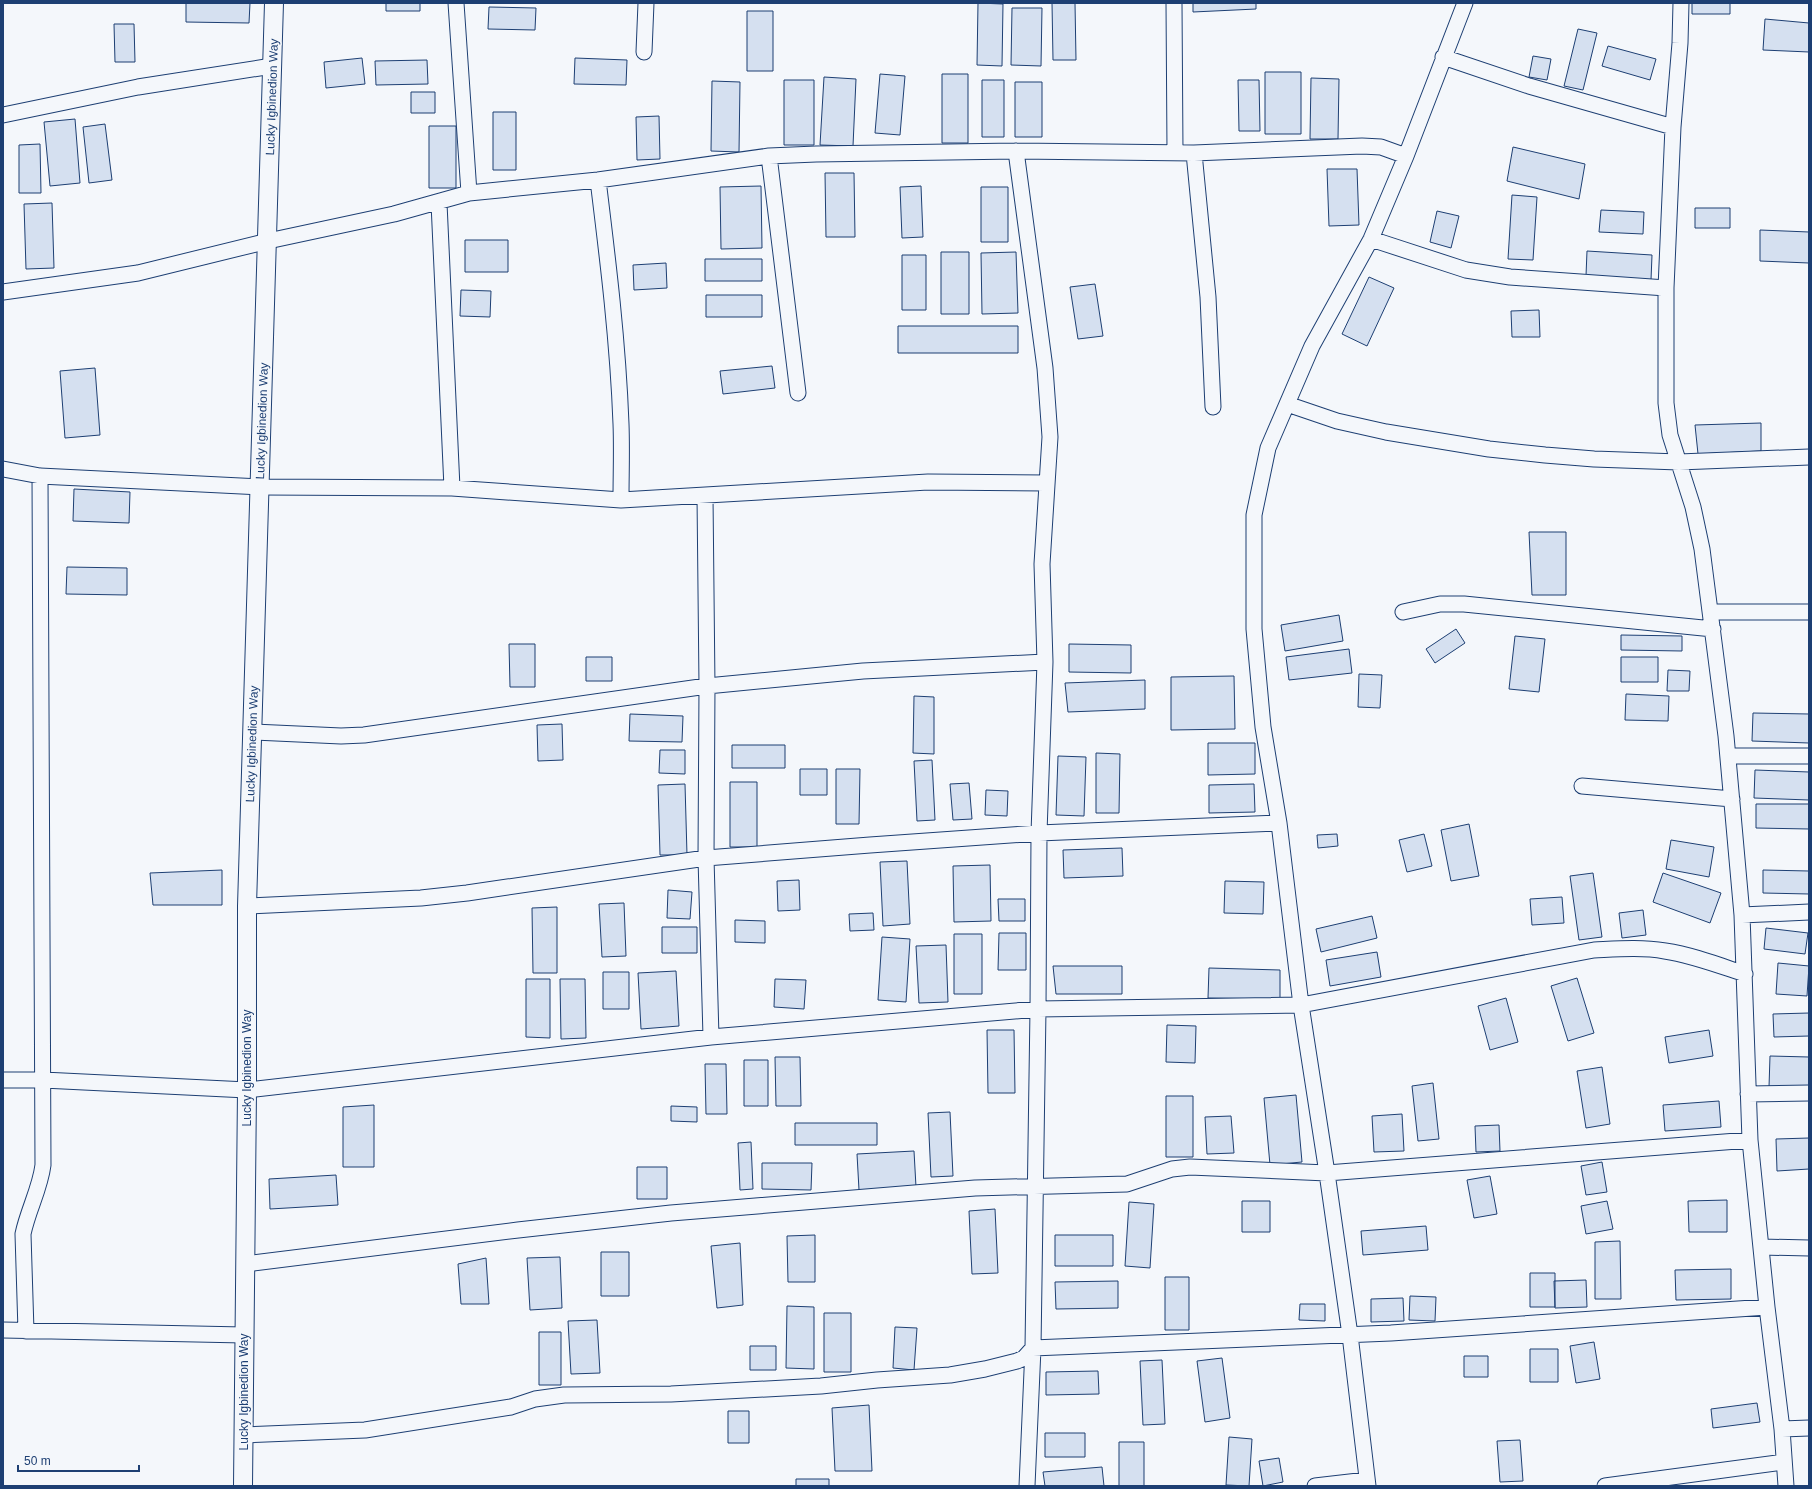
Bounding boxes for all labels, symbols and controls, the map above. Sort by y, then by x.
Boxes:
street label: Lucky Igbinedion Way [263,38,281,156]
street label: Lucky Igbinedion Way [253,362,271,480]
street label: Lucky Igbinedion Way [243,685,261,803]
street label: Lucky Igbinedion Way [240,1010,254,1126]
street label: Lucky Igbinedion Way [237,1334,251,1450]
scale bar [18,1447,139,1473]
text: 50 m [24,1454,51,1468]

